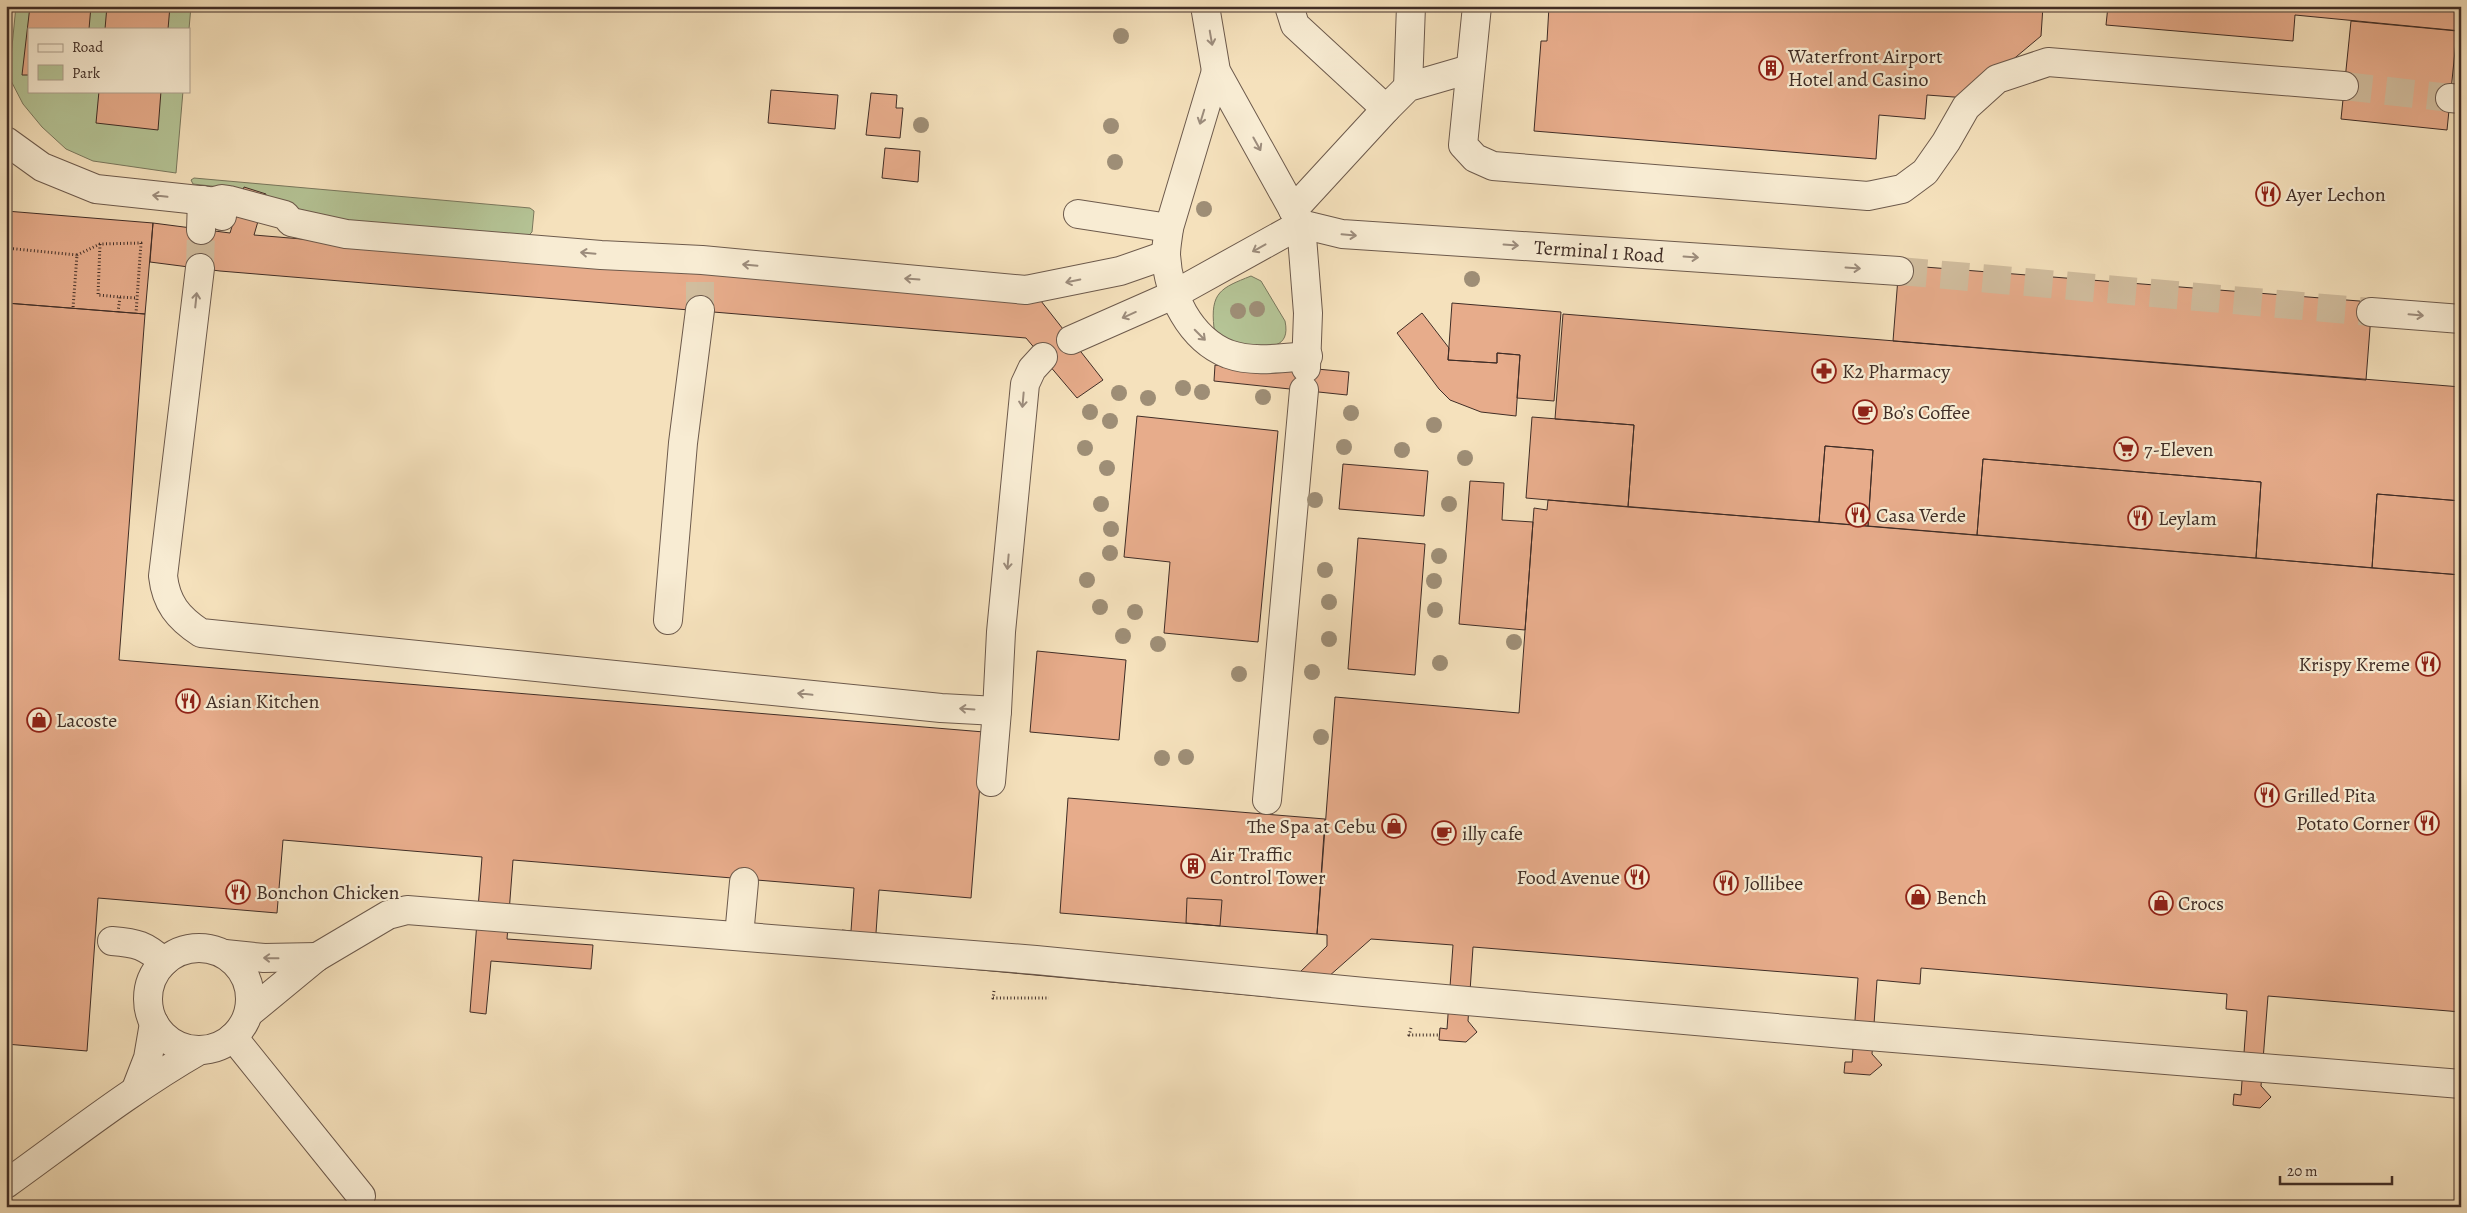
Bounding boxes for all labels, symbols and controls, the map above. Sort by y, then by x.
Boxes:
legend [28,28,190,92]
one-way arrow [1206,30,1216,46]
text: Road [72,37,104,57]
place label: Waterfront Airport Hotel and Casino [1787,43,1943,93]
building icon: Waterfront Airport Hotel and Casino [1758,55,1784,81]
text: Park [72,63,101,83]
one-way arrow [1197,109,1207,125]
one-way arrow [1253,136,1262,151]
restaurant icon: Ayer Lechon [2255,181,2281,207]
place label: Ayer Lechon [2285,181,2386,208]
one-way arrow [152,191,168,201]
one-way arrow [1340,230,1356,239]
street label: Terminal 1 Road [1533,233,1665,269]
one-way arrow [1503,241,1519,250]
one-way arrow [1252,243,1266,253]
one-way arrow [580,249,596,258]
one-way arrow [1682,253,1698,262]
one-way arrow [742,260,758,270]
one-way arrow [1844,263,1860,272]
one-way arrow [904,274,920,283]
one-way arrow [1065,276,1081,286]
one-way arrow [191,293,201,309]
one-way arrow [1122,310,1137,320]
one-way arrow [2407,311,2423,320]
one-way arrow [1194,328,1206,341]
pharmacy icon: K2 Pharmacy [1811,358,1837,384]
place label: K2 Pharmacy [1842,358,1951,385]
one-way arrow [1018,392,1028,408]
cafe icon: Bo’s Coffee [1852,399,1878,425]
place label: Bo’s Coffee [1882,399,1970,426]
supermarket icon: 7-Eleven [2113,436,2139,462]
place label: 7-Eleven [2144,436,2214,463]
restaurant icon: Casa Verde [1845,502,1871,528]
place label: Casa Verde [1876,502,1966,529]
restaurant icon: Leylam [2127,505,2153,531]
place label: Leylam [2158,505,2217,532]
one-way arrow [1003,553,1013,569]
place label: Krispy Kreme [2298,651,2410,678]
restaurant icon: Krispy Kreme [2415,651,2441,677]
restaurant icon: Asian Kitchen [175,688,201,714]
place label: Asian Kitchen [205,688,320,715]
one-way arrow [798,689,814,699]
one-way arrow [959,705,975,714]
shop icon: Lacoste [26,707,52,733]
place label: Lacoste [56,707,117,734]
restaurant icon: Grilled Pita [2254,782,2280,808]
place label: Grilled Pita [2284,782,2377,809]
place label: Potato Corner [2296,810,2410,837]
restaurant icon: Potato Corner [2414,810,2440,836]
place label: The Spa at Cebu [1247,813,1376,840]
shop icon: The Spa at Cebu [1381,813,1407,839]
cafe icon: illy cafe [1431,820,1457,846]
place label: illy cafe [1462,820,1523,847]
place label: Air Traffic Control Tower [1209,841,1326,891]
building icon: Air Traffic Control Tower [1180,853,1206,879]
place label: Food Avenue [1516,864,1620,891]
restaurant icon: Food Avenue [1624,864,1650,890]
restaurant icon: Jollibee [1713,870,1739,896]
place label: Jollibee [1744,870,1803,897]
restaurant icon: Bonchon Chicken [225,879,251,905]
place label: Bonchon Chicken [256,879,400,906]
shop icon: Bench [1905,884,1931,910]
place label: Bench [1936,884,1987,911]
shop icon: Crocs [2148,890,2174,916]
place label: Crocs [2178,890,2224,917]
one-way arrow [264,953,280,963]
scale bar [2280,1153,2392,1185]
text: 20 m [2287,1161,2318,1181]

